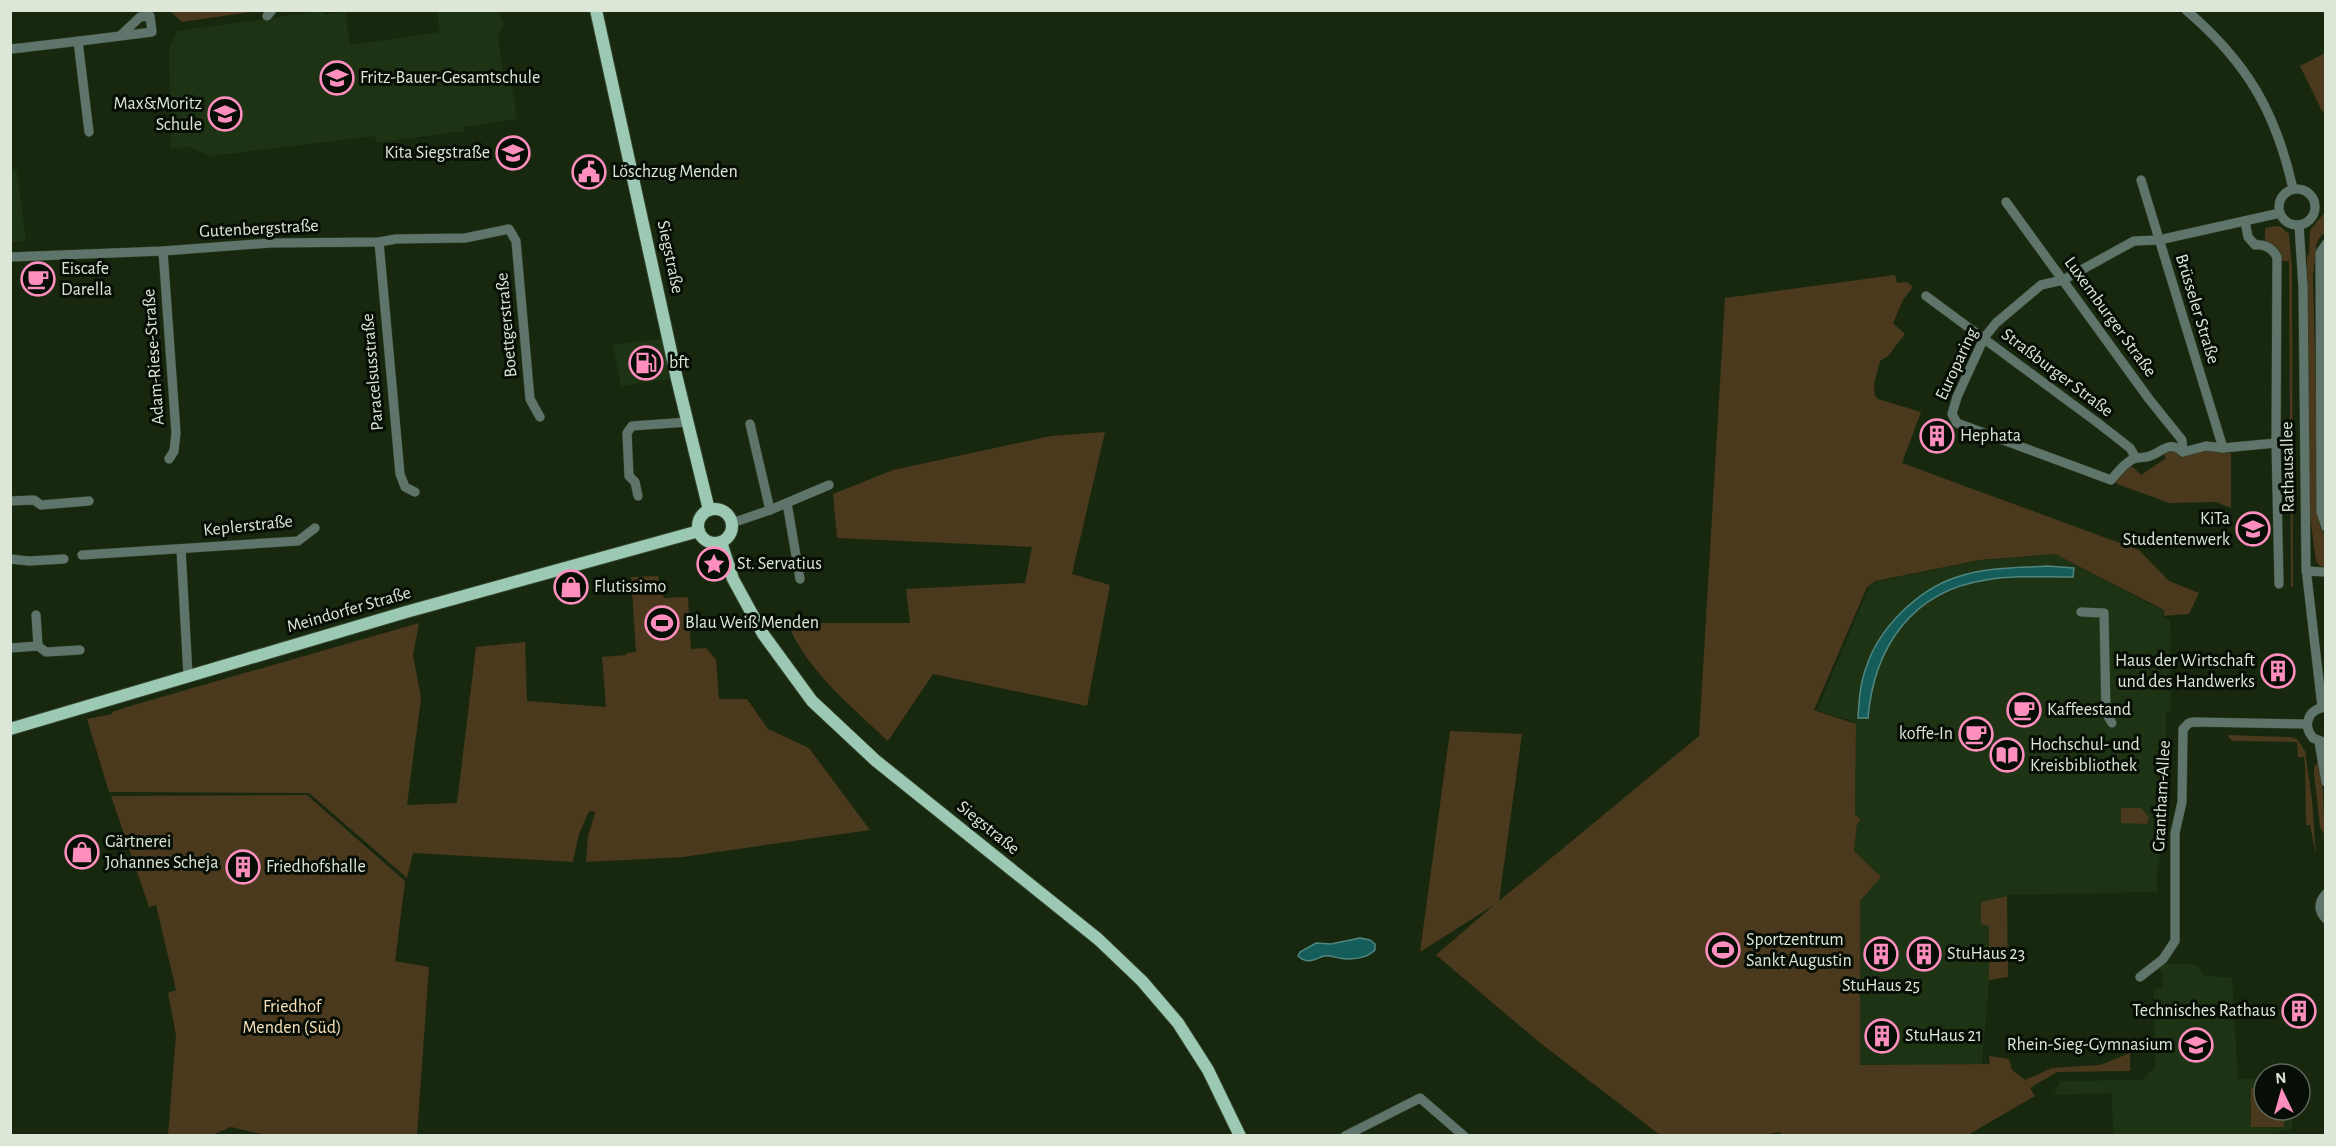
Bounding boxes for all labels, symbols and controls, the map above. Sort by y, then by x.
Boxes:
school or university icon: Fritz-Bauer-Gesamtschule [319,60,355,96]
place label: Fritz-Bauer-Gesamtschule [360,69,540,87]
place label: Max&Moritz Schule [114,95,202,134]
school or university icon: Max&Moritz Schule [207,96,243,132]
school or university icon: Kita Siegstraße [495,135,531,171]
place label: Kita Siegstraße [384,144,490,162]
public building icon: Löschzug Menden [571,154,607,190]
place label: Löschzug Menden [612,163,738,181]
street label: Gutenbergstraße [199,217,319,241]
street label: Siegstraße [653,219,687,295]
street label: Brüsseler Straße [2172,252,2222,366]
street label: Luxemburger Straße [2061,254,2159,380]
place label: Eiscafe Darella [61,260,112,299]
cafe icon: Eiscafe Darella [20,261,56,297]
street label: Boettgerstraße [493,272,521,378]
street label: Adam-Riese-Straße [140,288,168,426]
street label: Paracelsusstraße [359,313,387,431]
street label: Europaring [1932,325,1982,403]
street label: Straßburger Straße [1998,325,2116,421]
fuel station icon: bft [628,345,664,381]
place label: bft [669,354,689,372]
building icon: Hephata [1919,418,1955,454]
street label: Rathausallee [2278,421,2298,513]
place label: Hephata [1960,427,2021,445]
place label: KiTa Studentenwerk [2123,510,2231,549]
school or university icon: KiTa Studentenwerk [2235,511,2271,547]
street label: Keplerstraße [202,512,294,540]
place icon: St. Servatius [696,546,732,582]
place label: St. Servatius [737,555,822,573]
shop icon: Flutissimo [553,569,589,605]
place label: Flutissimo [594,578,667,596]
street label: Meindorfer Straße [285,584,413,636]
sports icon: Blau Weiß Menden [644,605,680,641]
place label: Blau Weiß Menden [685,614,819,632]
place label: Haus der Wirtschaft und des Handwerks [2115,652,2255,691]
building icon: Haus der Wirtschaft und des Handwerks [2260,653,2296,689]
cafe icon: Kaffeestand [2006,692,2042,728]
place label: Kaffeestand [2047,701,2131,719]
cafe icon: koffe-In [1958,716,1994,752]
place label: koffe-In [1899,725,1953,743]
place label: Hochschul- und Kreisbibliothek [2030,736,2140,775]
library icon: Hochschul- und Kreisbibliothek [1989,737,2025,773]
street label: Grantham-Allee [2150,740,2174,852]
street label: Siegstraße [953,798,1023,858]
place label: Gärtnerei Johannes Scheja [105,833,219,872]
shop icon: Gärtnerei Johannes Scheja [64,834,100,870]
building icon: Friedhofshalle [225,849,261,885]
place label: Friedhofshalle [266,858,366,876]
place label: Sportzentrum Sankt Augustin [1746,931,1852,970]
sports icon: Sportzentrum Sankt Augustin [1705,932,1741,968]
building icon: StuHaus 25 [1863,936,1899,972]
building icon: StuHaus 23 [1906,936,1942,972]
place label: StuHaus 23 [1947,945,2025,963]
place label: StuHaus 25 [1842,977,1920,995]
building icon: Technisches Rathaus [2281,993,2317,1029]
park label: Friedhof Menden (Süd) [243,998,341,1037]
place label: Technisches Rathaus [2132,1002,2276,1020]
building icon: StuHaus 21 [1864,1018,1900,1054]
place label: StuHaus 21 [1905,1027,1982,1045]
school or university icon: Rhein-Sieg-Gymnasium [2178,1027,2214,1063]
place label: Rhein-Sieg-Gymnasium [2007,1036,2173,1054]
north arrow [2252,1062,2312,1122]
text: N [2275,1070,2287,1087]

